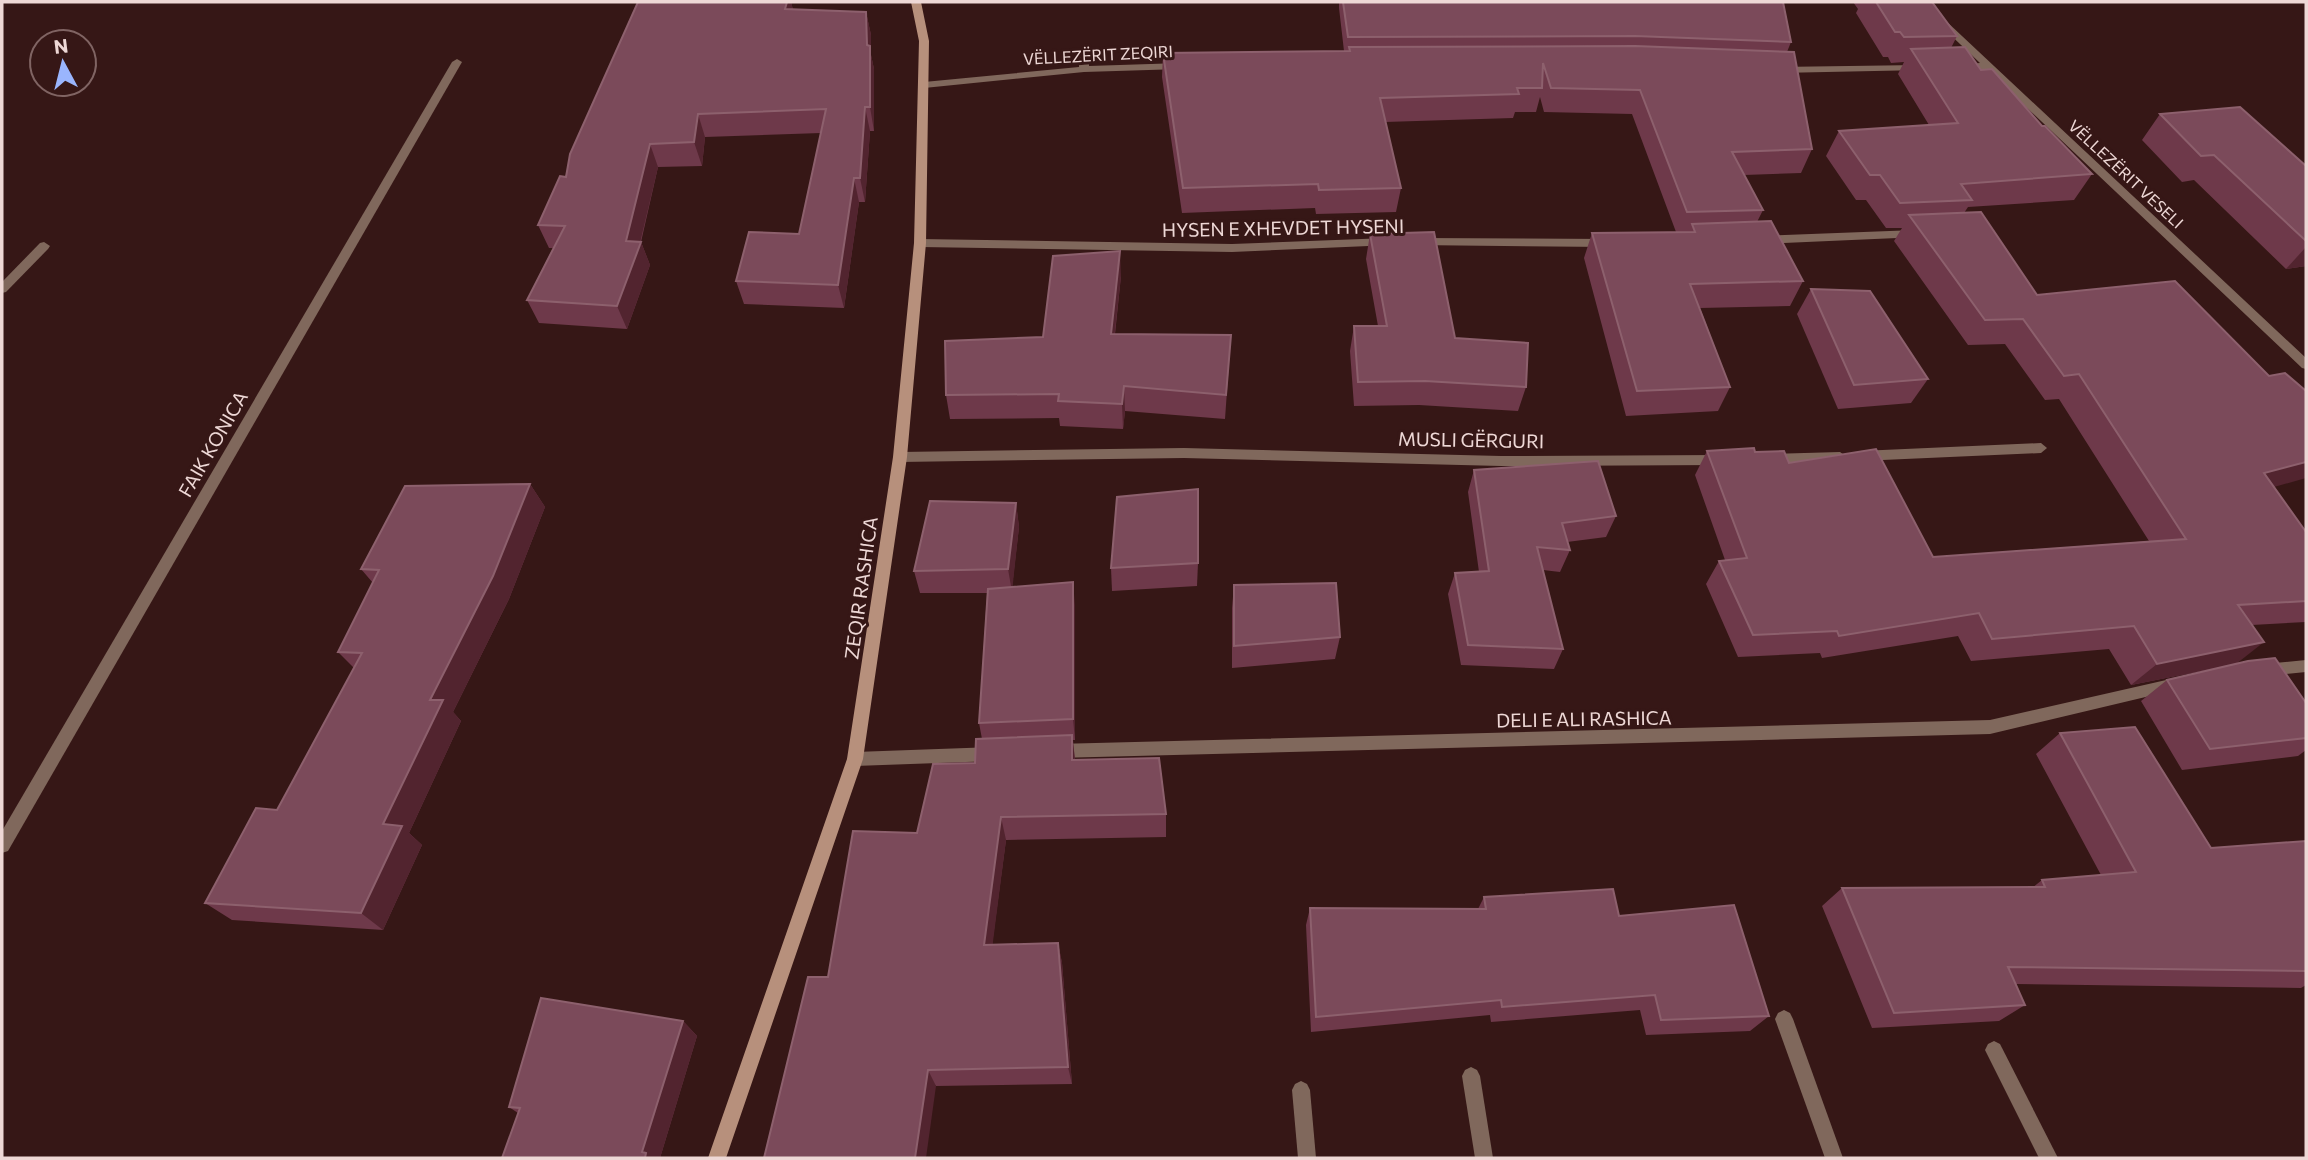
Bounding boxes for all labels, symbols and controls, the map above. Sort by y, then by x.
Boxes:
north arrow [28,28,98,98]
text: N [52,33,69,58]
street label: VËLLEZËRIT ZEQIRI [1023,41,1173,68]
street label: VËLLEZËRIT VESELI [2065,116,2188,232]
street label: HYSEN E XHEVDET HYSENI [1162,214,1404,241]
street label: FAIK KONICA [173,387,252,501]
street label: MUSLI GËRGURI [1398,427,1544,452]
street label: ZEQIR RASHICA [839,515,882,661]
street label: DELI E ALI RASHICA [1496,705,1672,732]

